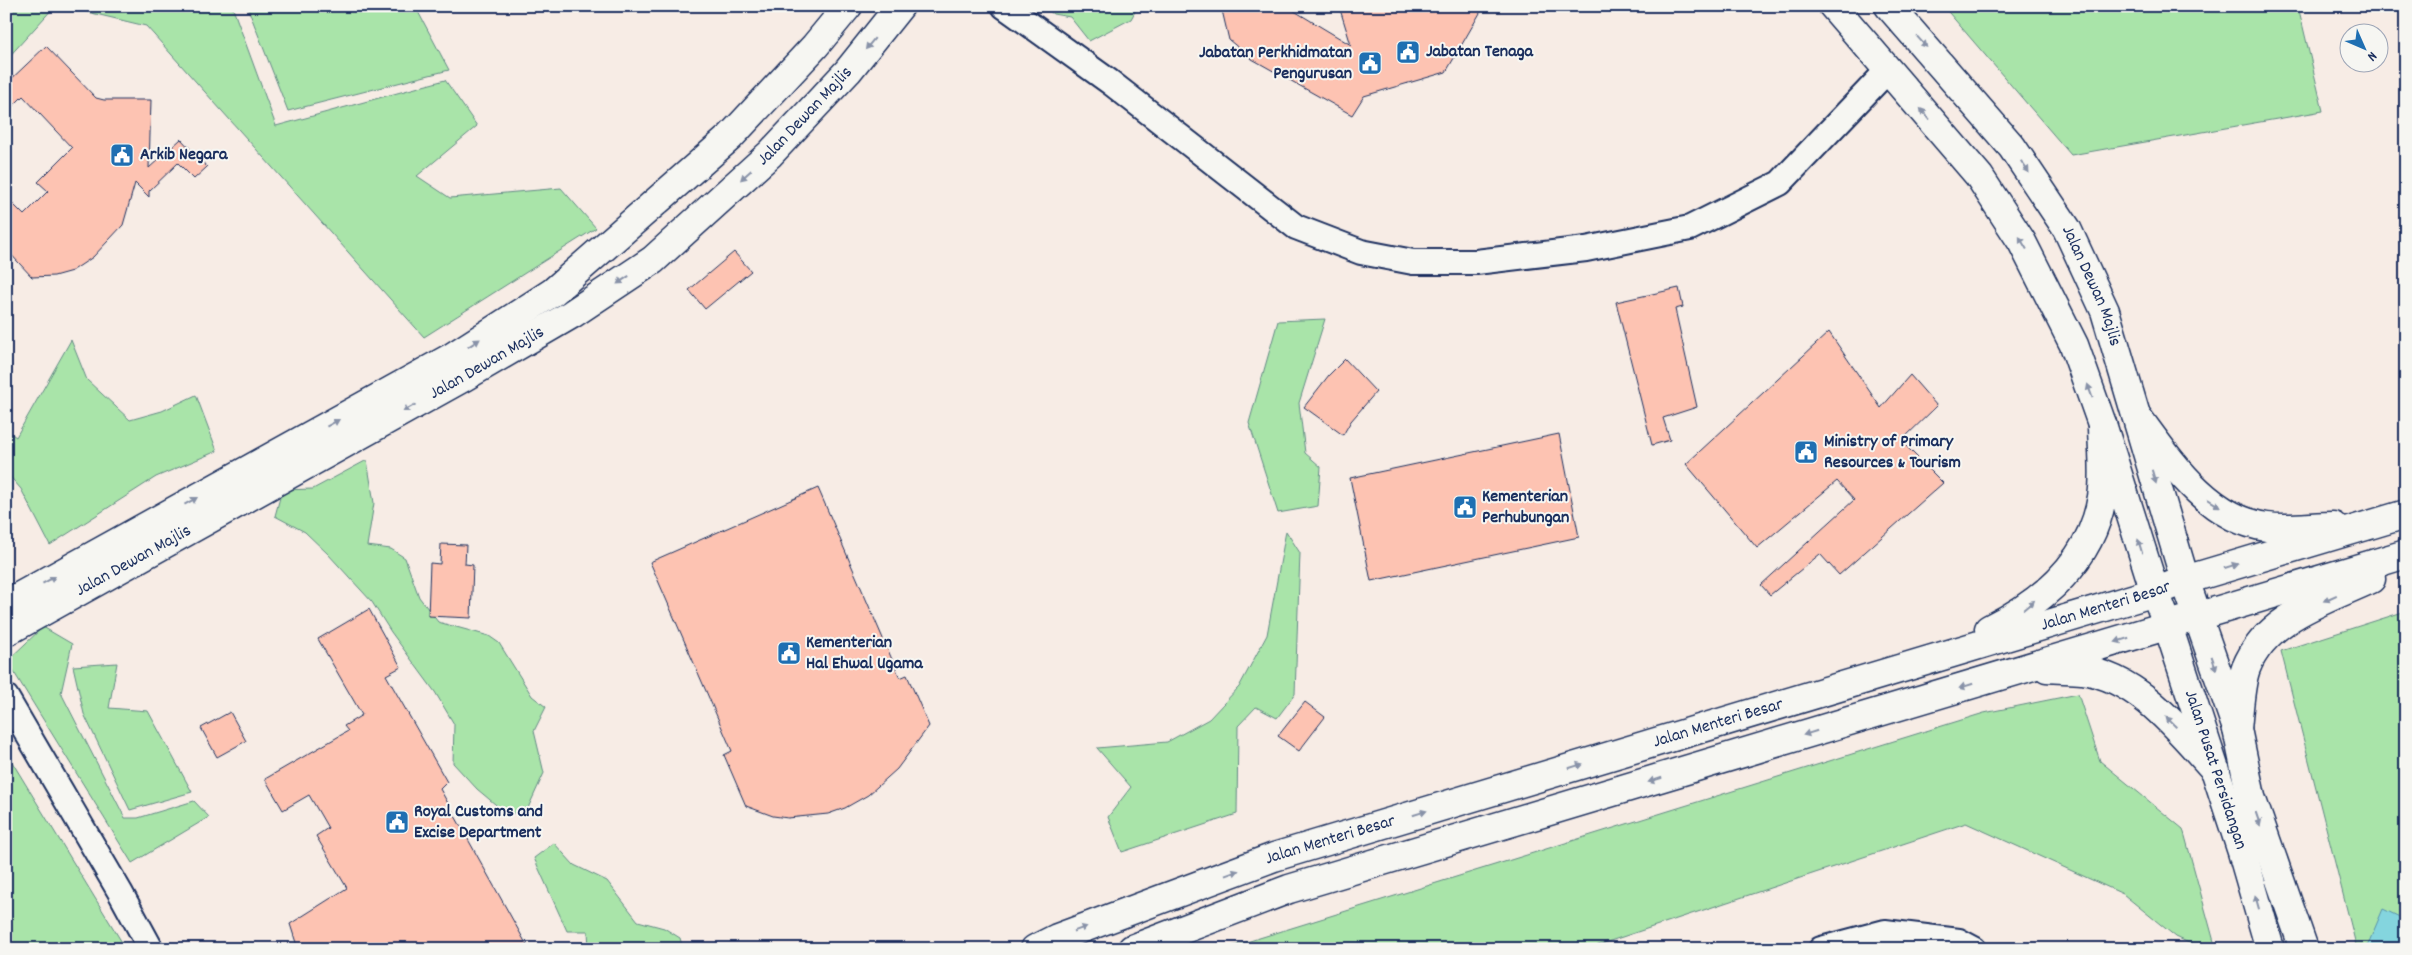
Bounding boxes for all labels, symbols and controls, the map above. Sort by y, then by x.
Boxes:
north arrow [2340,22,2390,72]
one-way arrow [1916,36,1927,49]
one-way arrow [864,37,875,50]
public building icon: Jabatan Tenaga [1395,39,1421,65]
place label: Jabatan Tenaga [1426,40,1534,65]
place label: Jabatan Perkhidmatan Pengurusan [1199,41,1352,87]
text: N [2362,46,2381,65]
public building icon: Jabatan Perkhidmatan Pengurusan [1357,50,1383,76]
street label: Jalan Dewan Majlis [752,61,859,172]
one-way arrow [1920,107,1931,120]
public building icon: Arkib Negara [109,142,135,168]
place label: Arkib Negara [140,143,228,168]
one-way arrow [2020,161,2030,174]
one-way arrow [741,169,753,181]
street label: Jalan Dewan Majlis [2055,222,2127,349]
one-way arrow [2018,237,2027,250]
one-way arrow [616,275,630,285]
street label: Jalan Dewan Majlis [425,320,549,406]
one-way arrow [468,338,481,347]
one-way arrow [2086,383,2094,398]
one-way arrow [402,404,415,413]
one-way arrow [326,418,340,427]
place label: Ministry of Primary Resources & Tourism [1824,430,1961,476]
public building icon: Ministry of Primary Resources & Tourism [1793,439,1819,465]
one-way arrow [2151,469,2159,484]
place label: Kementerian Perhubungan [1482,485,1569,531]
public building icon: Kementerian Perhubungan [1452,494,1478,520]
one-way arrow [184,497,198,506]
one-way arrow [2207,499,2220,508]
street label: Jalan Dewan Majlis [71,519,196,603]
one-way arrow [2136,538,2143,553]
one-way arrow [2224,561,2239,569]
street label: Jalan Menteri Besar [2038,574,2175,638]
one-way arrow [42,576,56,584]
one-way arrow [2323,594,2337,602]
one-way arrow [2023,599,2035,611]
place label: Kementerian Hal Ehwal Ugama [806,631,923,677]
one-way arrow [2114,636,2129,644]
public building icon: Kementerian Hal Ehwal Ugama [776,640,802,666]
one-way arrow [2211,655,2218,670]
one-way arrow [1958,683,1973,691]
street label: Jalan Pusat Persidangan [2177,687,2253,853]
street label: Jalan Menteri Besar [1650,692,1787,755]
one-way arrow [2165,716,2177,728]
one-way arrow [1803,729,1818,737]
one-way arrow [1569,762,1584,770]
one-way arrow [1647,776,1662,784]
place label: Royal Customs and Excise Department [414,800,543,846]
one-way arrow [1413,808,1428,816]
public building icon: Royal Customs and Excise Department [384,809,410,835]
street label: Jalan Menteri Besar [1262,809,1399,872]
one-way arrow [2255,811,2262,826]
one-way arrow [1225,868,1239,876]
one-way arrow [2252,894,2260,909]
one-way arrow [1073,925,1088,933]

